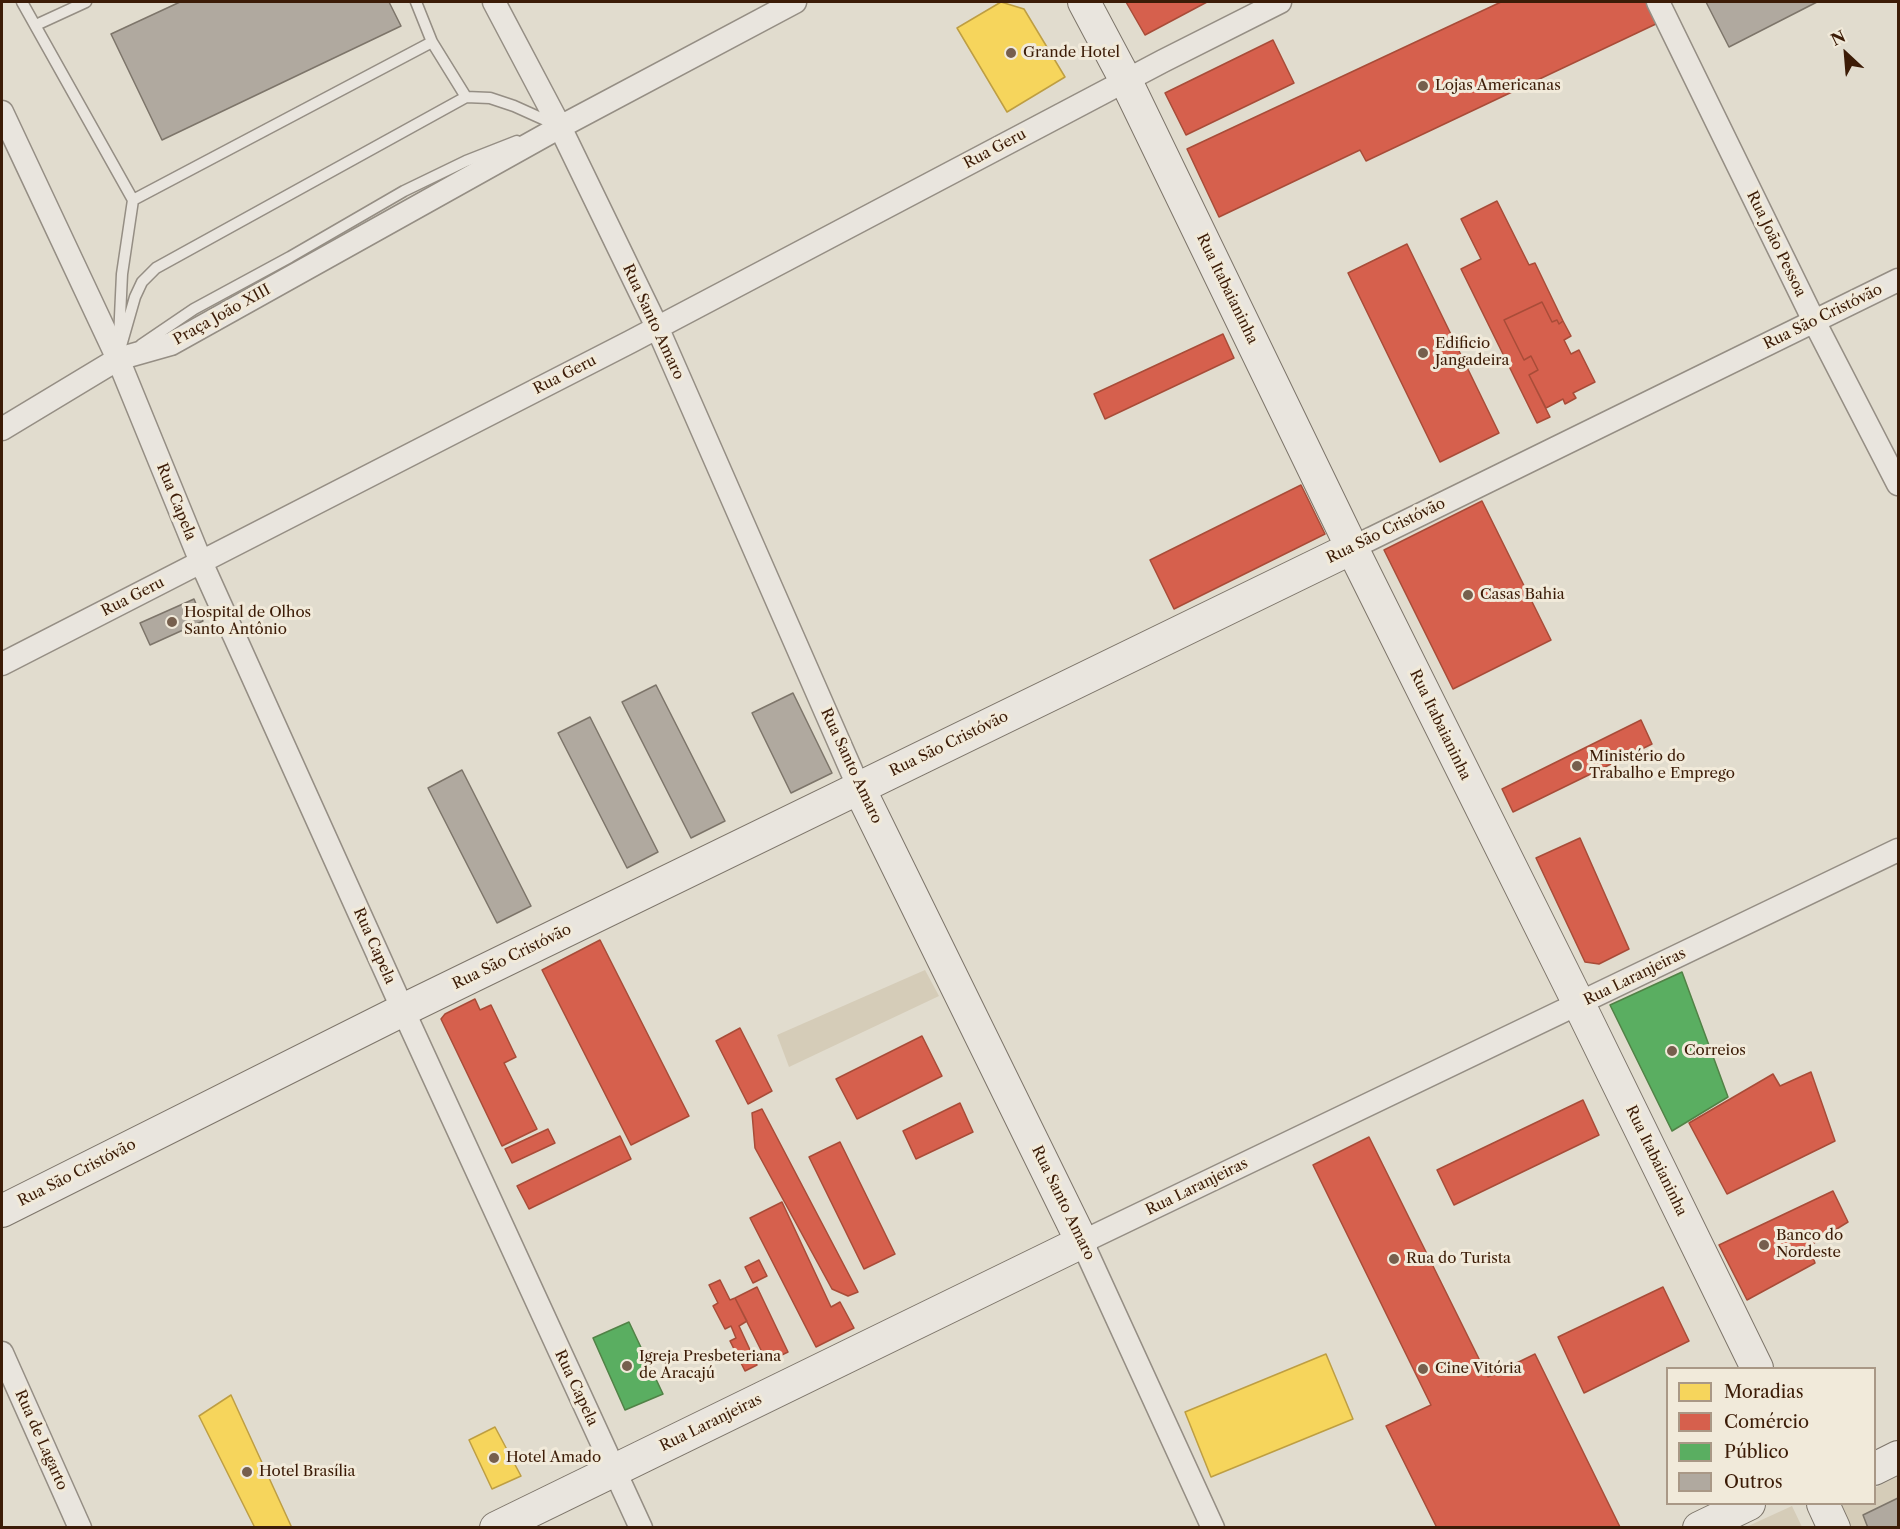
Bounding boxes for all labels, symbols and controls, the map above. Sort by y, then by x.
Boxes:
north arrow [1816,24,1876,84]
text: N [1827,26,1849,50]
place label: Grande Hotel [1023,44,1120,62]
marker: Grande Hotel [1004,46,1018,60]
place label: Lojas Americanas [1435,77,1561,95]
marker: Lojas Americanas [1416,79,1430,93]
street label: Rua Geru [961,125,1029,173]
street label: Rua João Pessoa [1743,188,1809,300]
street label: Rua Itabaianinha [1192,231,1262,347]
street label: Rua Santo Amaro [618,261,688,383]
street label: Rua São Cristóvão [1761,280,1885,354]
street label: Praça João XIII [170,281,274,349]
place label: Edificio Jangadeira [1435,335,1509,370]
marker: Edificio Jangadeira [1416,346,1430,360]
street label: Rua Geru [531,352,599,398]
street label: Rua Capela [152,461,200,543]
street label: Rua São Cristóvão [1324,494,1448,568]
street label: Rua Geru [99,574,167,620]
place label: Casas Bahia [1480,586,1565,604]
marker: Casas Bahia [1461,588,1475,602]
place label: Hospital de Olhos Santo Antônio [184,604,311,639]
marker: Hospital de Olhos Santo Antônio [165,615,179,629]
street label: Rua Itabaianinha [1405,667,1475,783]
street label: Rua Santo Amaro [816,705,886,827]
street label: Rua São Cristóvão [887,707,1011,781]
place label: Ministério do Trabalho e Emprego [1589,748,1735,783]
marker: Ministério do Trabalho e Emprego [1570,759,1584,773]
street label: Rua Capela [349,905,399,987]
street label: Rua São Cristóvão [450,920,574,994]
street label: Rua Laranjeiras [1581,945,1689,1009]
place label: Correios [1684,1042,1746,1060]
marker: Correios [1665,1044,1679,1058]
street label: Rua Itabaianinha [1621,1103,1691,1219]
street label: Rua São Cristóvão [15,1135,139,1211]
street label: Rua Santo Amaro [1027,1143,1099,1263]
street label: Rua Laranjeiras [1143,1155,1251,1219]
place label: Banco do Nordeste [1776,1227,1843,1262]
marker: Banco do Nordeste [1757,1238,1771,1252]
place label: Rua do Turista [1406,1250,1511,1268]
marker: Rua do Turista [1387,1252,1401,1266]
street label: Rua Capela [551,1347,601,1429]
place label: Igreja Presbeteriana de Aracajú [639,1348,781,1383]
marker: Igreja Presbeteriana de Aracajú [620,1359,634,1373]
place label: Cine Vitória [1435,1360,1522,1378]
marker: Cine Vitória [1416,1362,1430,1376]
legend [1666,1367,1876,1505]
text: Moradias [1724,1381,1804,1403]
street label: Rua de Lagarto [11,1387,71,1493]
street label: Rua Laranjeiras [657,1391,765,1455]
text: Comércio [1724,1411,1809,1433]
text: Público [1724,1441,1789,1463]
place label: Hotel Amado [506,1449,601,1467]
marker: Hotel Amado [487,1451,501,1465]
place label: Hotel Brasília [259,1463,355,1481]
marker: Hotel Brasília [240,1465,254,1479]
text: Outros [1724,1471,1783,1493]

